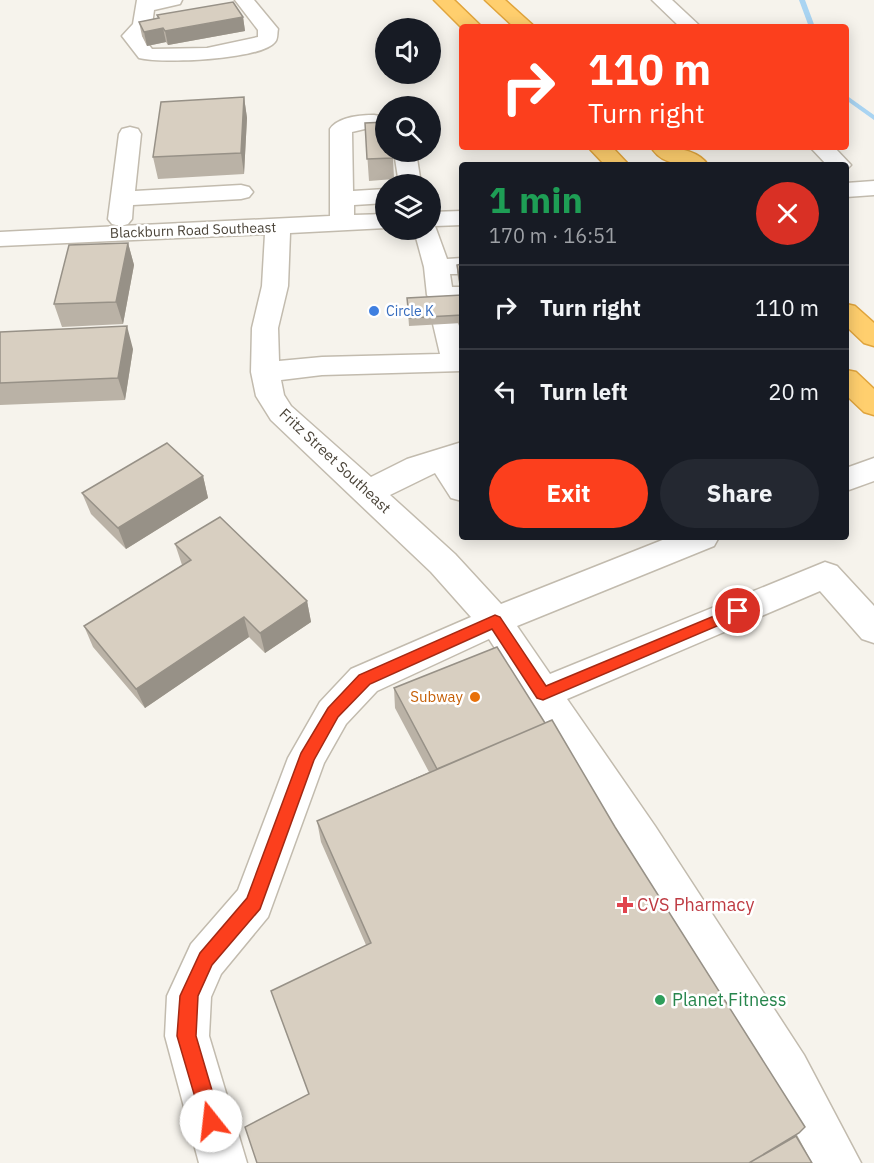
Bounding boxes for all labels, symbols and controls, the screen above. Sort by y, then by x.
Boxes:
map controls [375,18,441,240]
button: sound [375,18,441,84]
text: 110 m [588,42,711,97]
icon: right [489,48,567,126]
text: Turn right [588,95,705,130]
button: search [375,96,441,162]
button: layers [375,174,441,240]
text: 1 min [489,176,583,223]
button: close [756,182,819,245]
street label: Blackburn Road Southeast [110,218,277,242]
text: 170 m · 16:51 [489,222,617,249]
icon: right [489,291,522,324]
text: Turn right [540,293,641,322]
text: 110 m [755,293,819,322]
place label: Circle K [386,302,434,320]
marker: Circle K [367,304,381,318]
icon: left [489,375,522,408]
text: Turn left [540,377,628,406]
text: 20 m [768,377,819,406]
street label: Fritz Street Southeast [276,404,395,517]
button: Exit [489,459,648,528]
button: Share [660,459,819,528]
pin [712,585,763,636]
icon: arrive [721,594,754,627]
place label: Subway [410,687,464,706]
marker: Subway [468,690,482,704]
place label: CVS Pharmacy [637,893,754,916]
marker: CVS Pharmacy [618,898,632,912]
place label: Planet Fitness [672,988,787,1011]
marker: Planet Fitness [653,993,667,1007]
position arrow [179,1089,243,1153]

